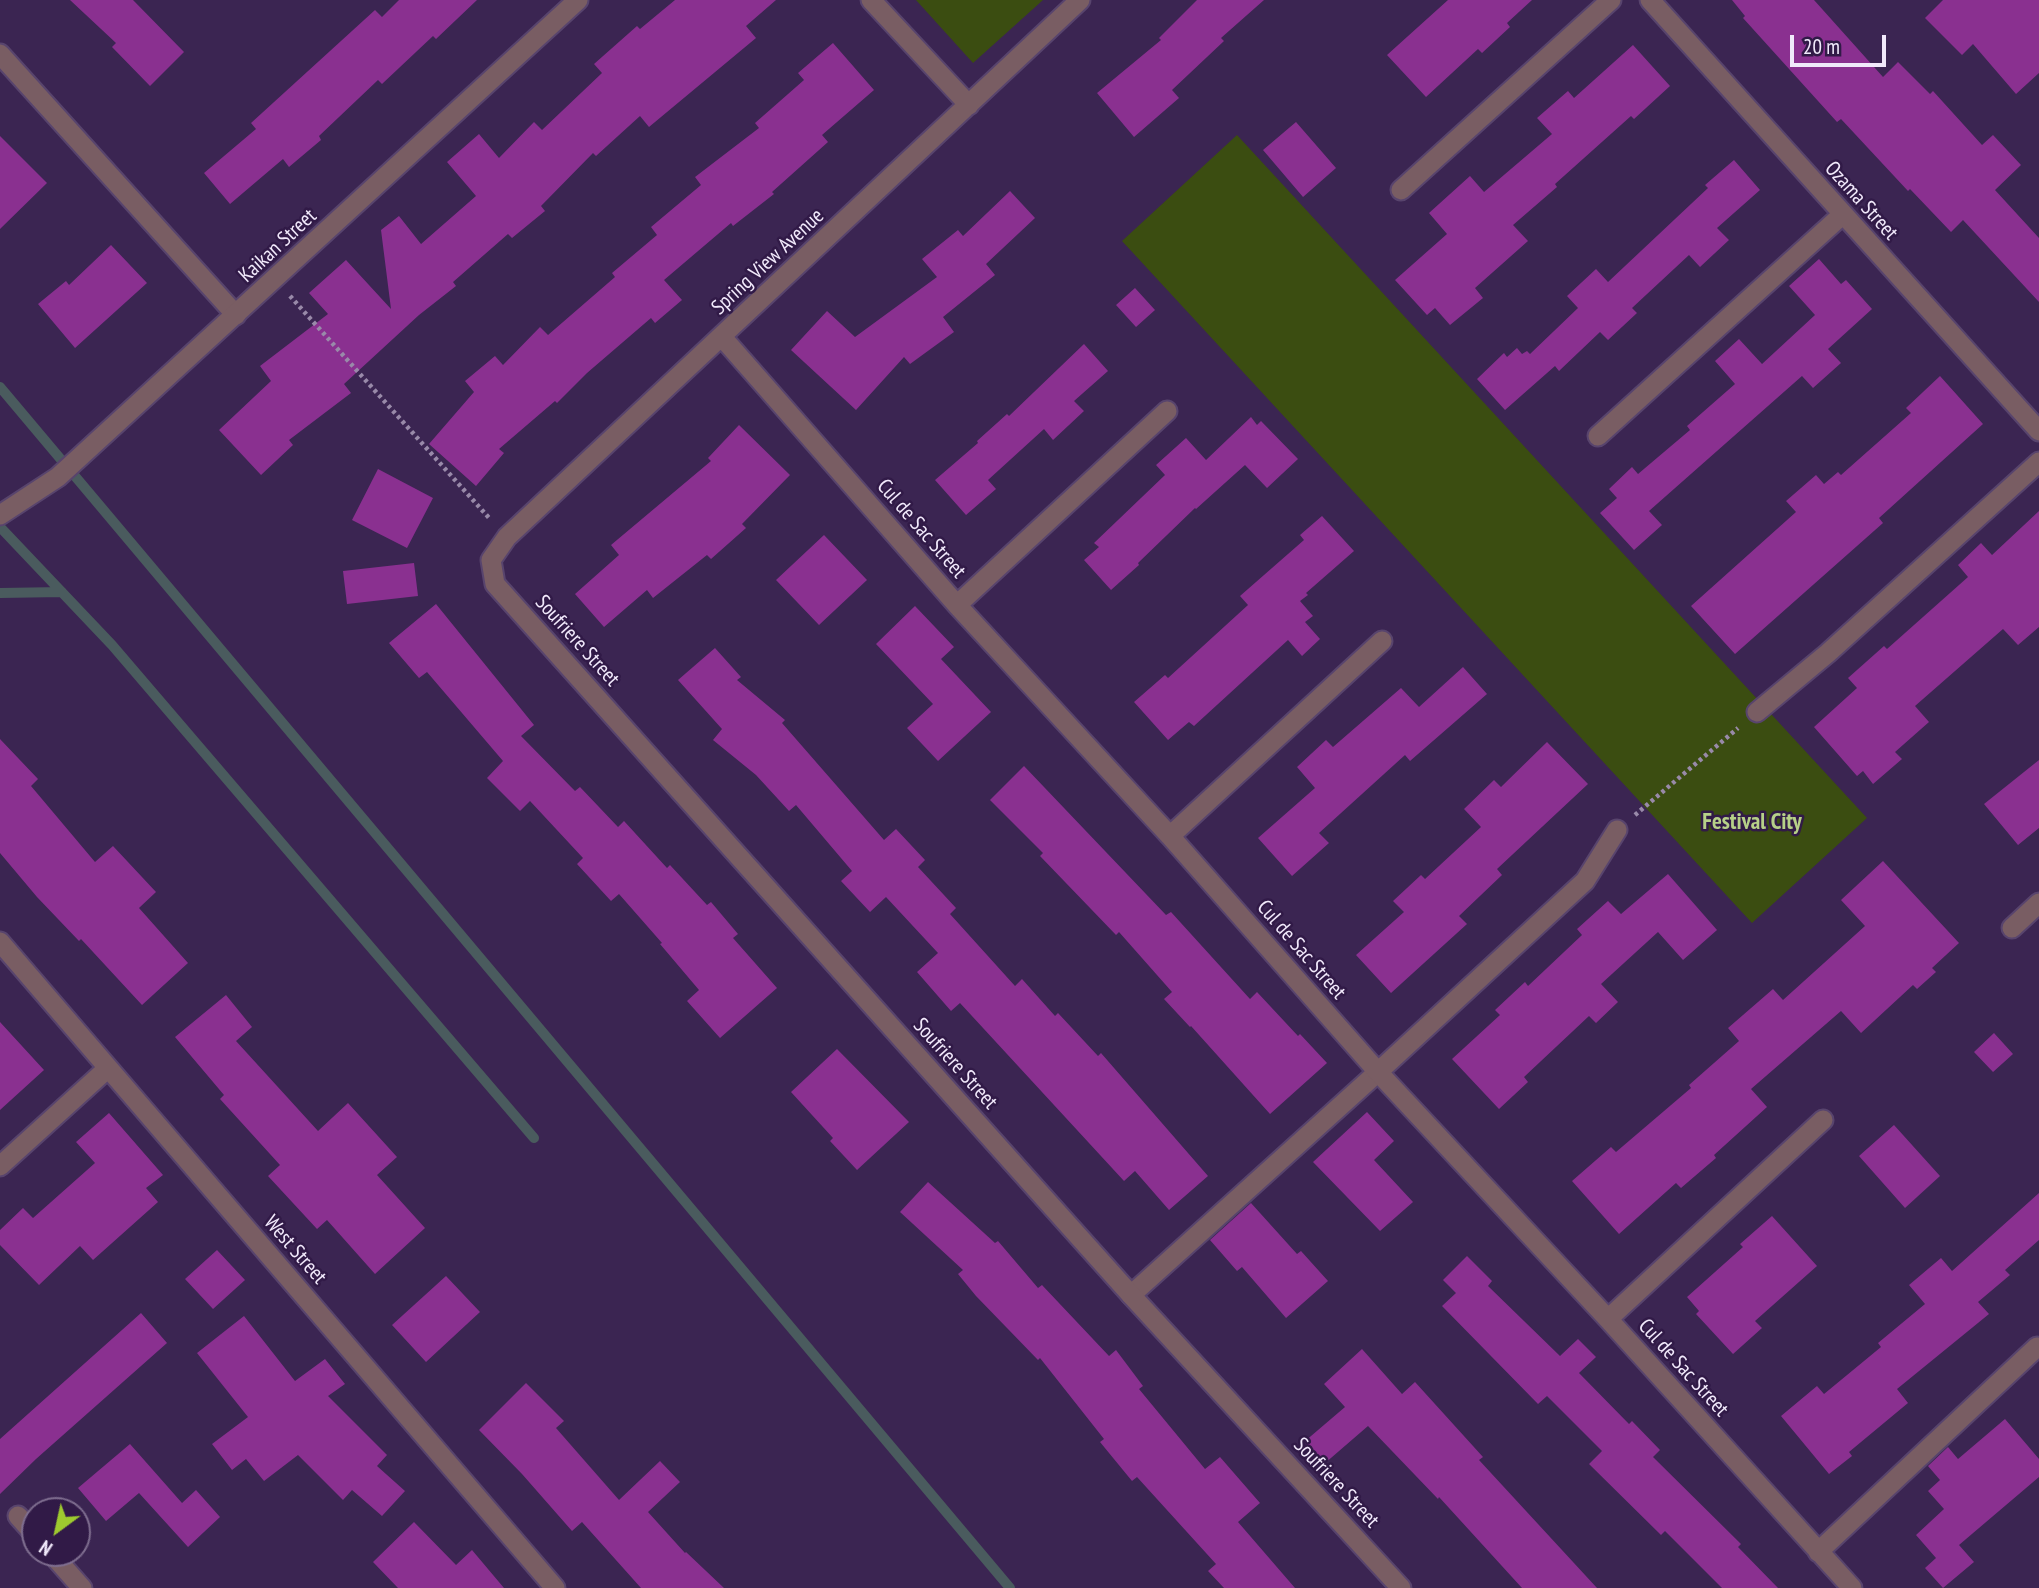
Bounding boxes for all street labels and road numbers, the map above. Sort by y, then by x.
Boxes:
street label: Ozama Street [1819,156,1903,246]
street label: Kaikan Street [234,204,322,288]
street label: Spring View Avenue [707,204,829,320]
street label: Cul de Sac Street [871,474,971,584]
street label: Soufriere Street [530,590,624,692]
street label: Cul de Sac Street [1251,895,1351,1005]
street label: Soufriere Street [908,1013,1002,1115]
street label: West Street [258,1210,332,1290]
street label: Cul de Sac Street [1633,1314,1733,1422]
street label: Soufriere Street [1288,1433,1384,1533]

